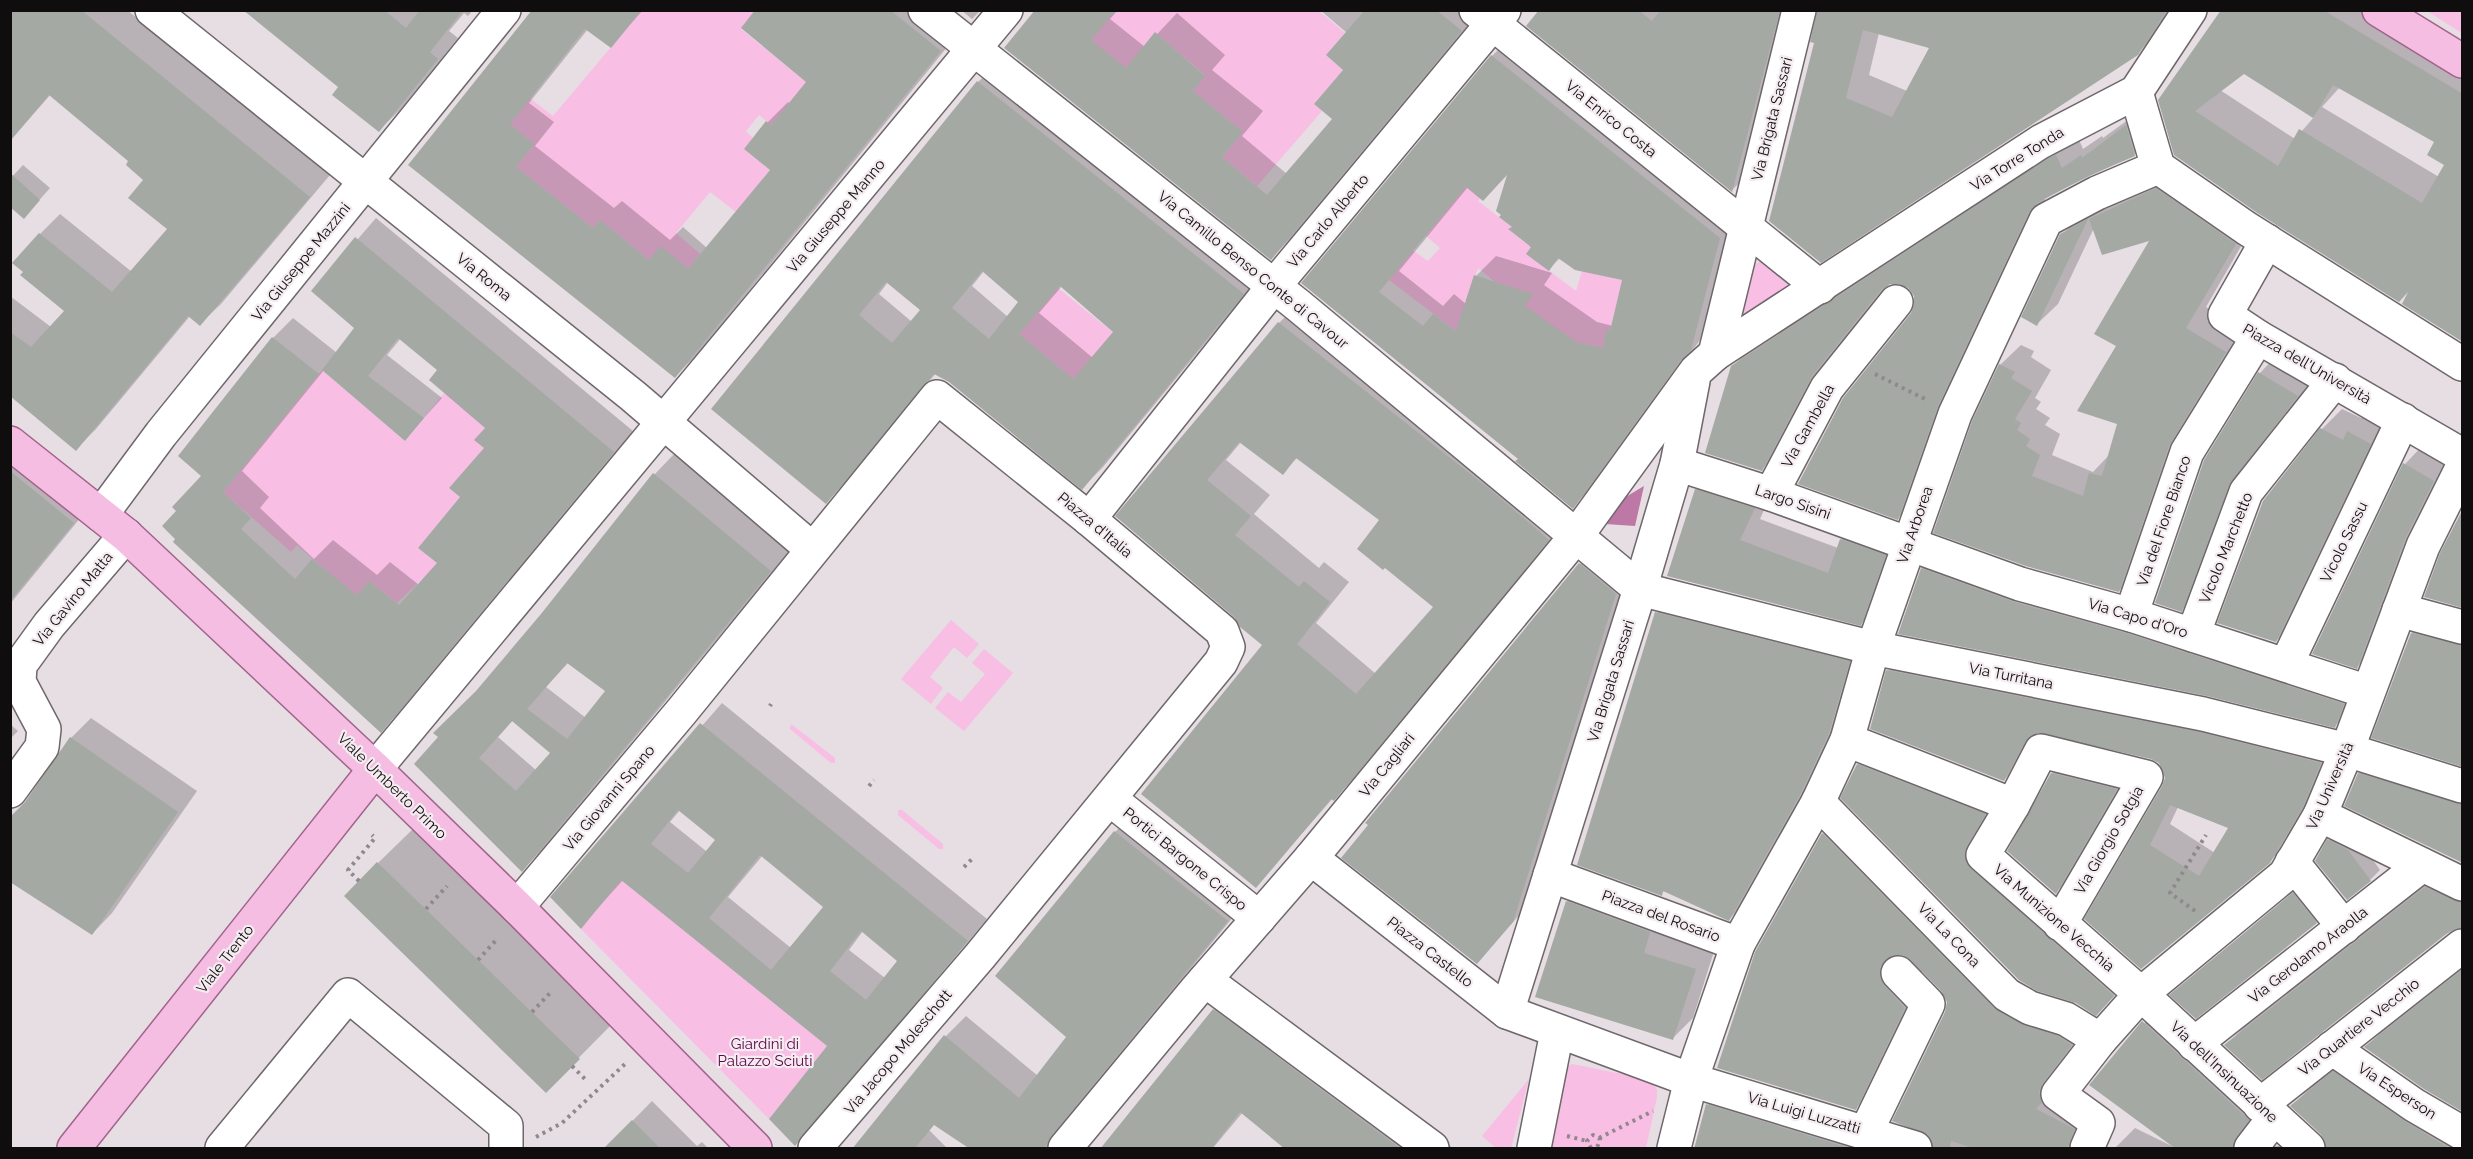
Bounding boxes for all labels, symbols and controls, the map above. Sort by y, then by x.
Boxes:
street label: Via Brigata Sassari [1748,55,1796,183]
street label: Via Enrico Costa [1562,77,1660,161]
street label: Via Torre Tonda [1967,123,2067,195]
street label: Via Giuseppe Manno [783,155,889,277]
street label: Via Carlo Alberto [1284,170,1373,272]
street label: Via Camillo Benso Conte di Cavour [1154,187,1353,353]
street label: Via Giuseppe Mazzini [248,199,354,325]
street label: Via Roma [453,249,515,305]
street label: Piazza dell'Università [2240,320,2374,408]
street label: Via Gambella [1778,381,1838,471]
street label: Via del Fiore Bianco [2133,453,2195,589]
street label: Largo Sisini [1753,481,1833,523]
street label: Via Arborea [1893,484,1937,566]
street label: Piazza d'Italia [1054,488,1136,562]
street label: Vicolo Marchetto [2196,490,2257,606]
street label: Vicolo Sassu [2317,498,2371,586]
street label: Via Gavino Matta [29,548,117,650]
street label: Via Capo d'Oro [2086,594,2190,642]
street label: Via Brigata Sassari [1584,618,1638,744]
street label: Via Turritana [1967,659,2055,693]
street label: Viale Umberto Primo [334,729,450,843]
street label: Via Cagliari [1356,729,1418,801]
street label: Via Università [2303,739,2357,833]
street label: Via Giovanni Spano [559,741,659,855]
street label: Via Giorgio Sotgia [2071,783,2147,897]
street label: Portici Bargone Crispo [1119,804,1251,915]
street label: Via Munizione Vecchia [1990,861,2118,975]
street label: Piazza del Rosario [1599,886,1723,946]
street label: Via La Cona [1914,899,1984,971]
street label: Via Gerolamo Araolla [2245,903,2371,1007]
street label: Piazza Castello [1383,913,1477,991]
street label: Viale Trento [193,921,257,997]
street label: Via Quartiere Vecchio [2295,974,2423,1080]
street label: Via Jacopo Moleschott [841,986,955,1118]
street label: Via dell'Insinuazione [2167,1018,2282,1127]
park label: Giardini di Palazzo Sciuti [718,1035,812,1070]
street label: Via Esperson [2354,1059,2440,1123]
street label: Via Luigi Luzzatti [1746,1088,1862,1138]

